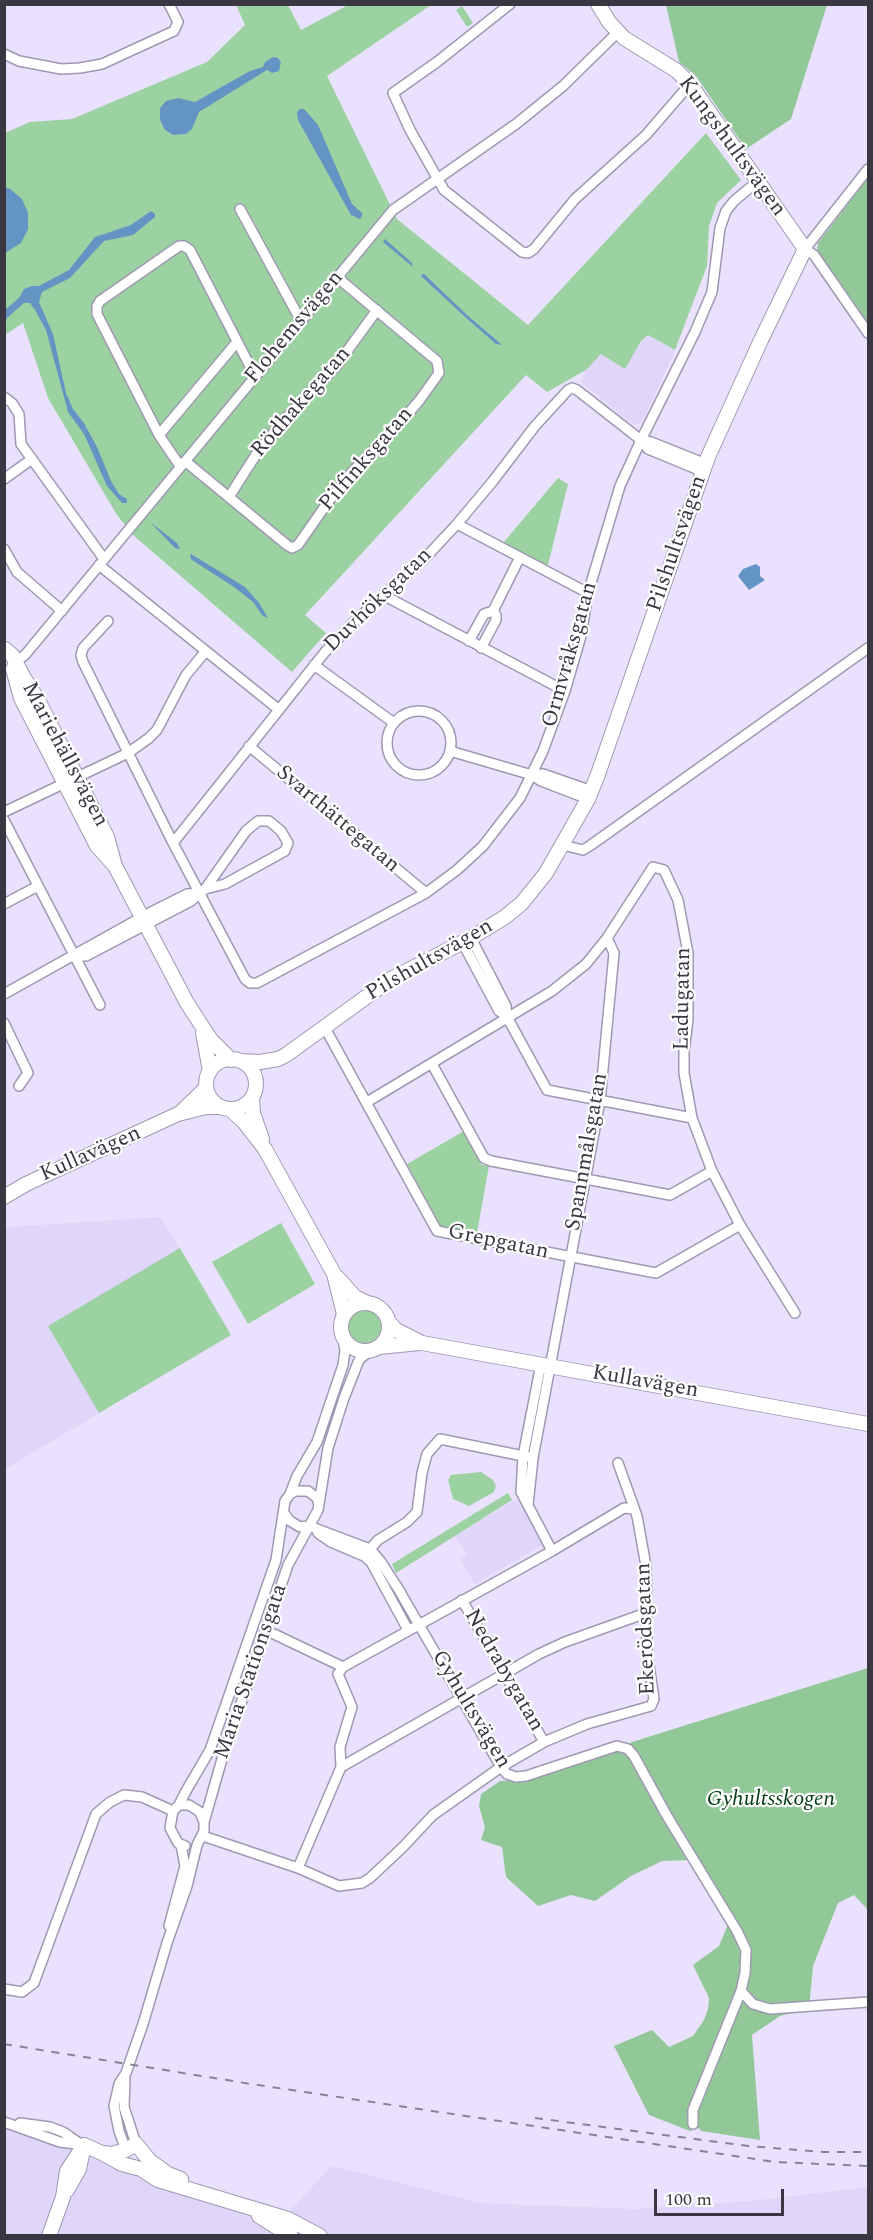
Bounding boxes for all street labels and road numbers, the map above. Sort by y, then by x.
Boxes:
street label: Kungshultsvägen [671,72,791,222]
street label: Flohemsvägen [240,266,350,390]
street label: Rödhakegatan [247,342,357,464]
street label: Pilfinksgatan [315,402,419,518]
street label: Pilshultsvägen [642,472,714,616]
street label: Duvhöksgatan [320,543,438,659]
street label: Ormvråksgatan [538,579,604,731]
street label: Mariehällsvägen [15,678,113,832]
street label: Svarthättegatan [270,761,404,879]
street label: Pilshultsvägen [362,914,498,1008]
street label: Ladugatan [670,947,698,1051]
street label: Spannmålsgatan [561,1071,615,1233]
street label: Kullavägen [36,1121,146,1189]
street label: Grepgatan [445,1219,551,1267]
street label: Kullavägen [590,1361,700,1405]
street label: Ekerödsgatan [631,1562,663,1696]
street label: Maria Stationsgata [210,1581,294,1763]
street label: Nedrabygatan [457,1605,549,1737]
street label: Gyhultsvägen [424,1646,516,1774]

